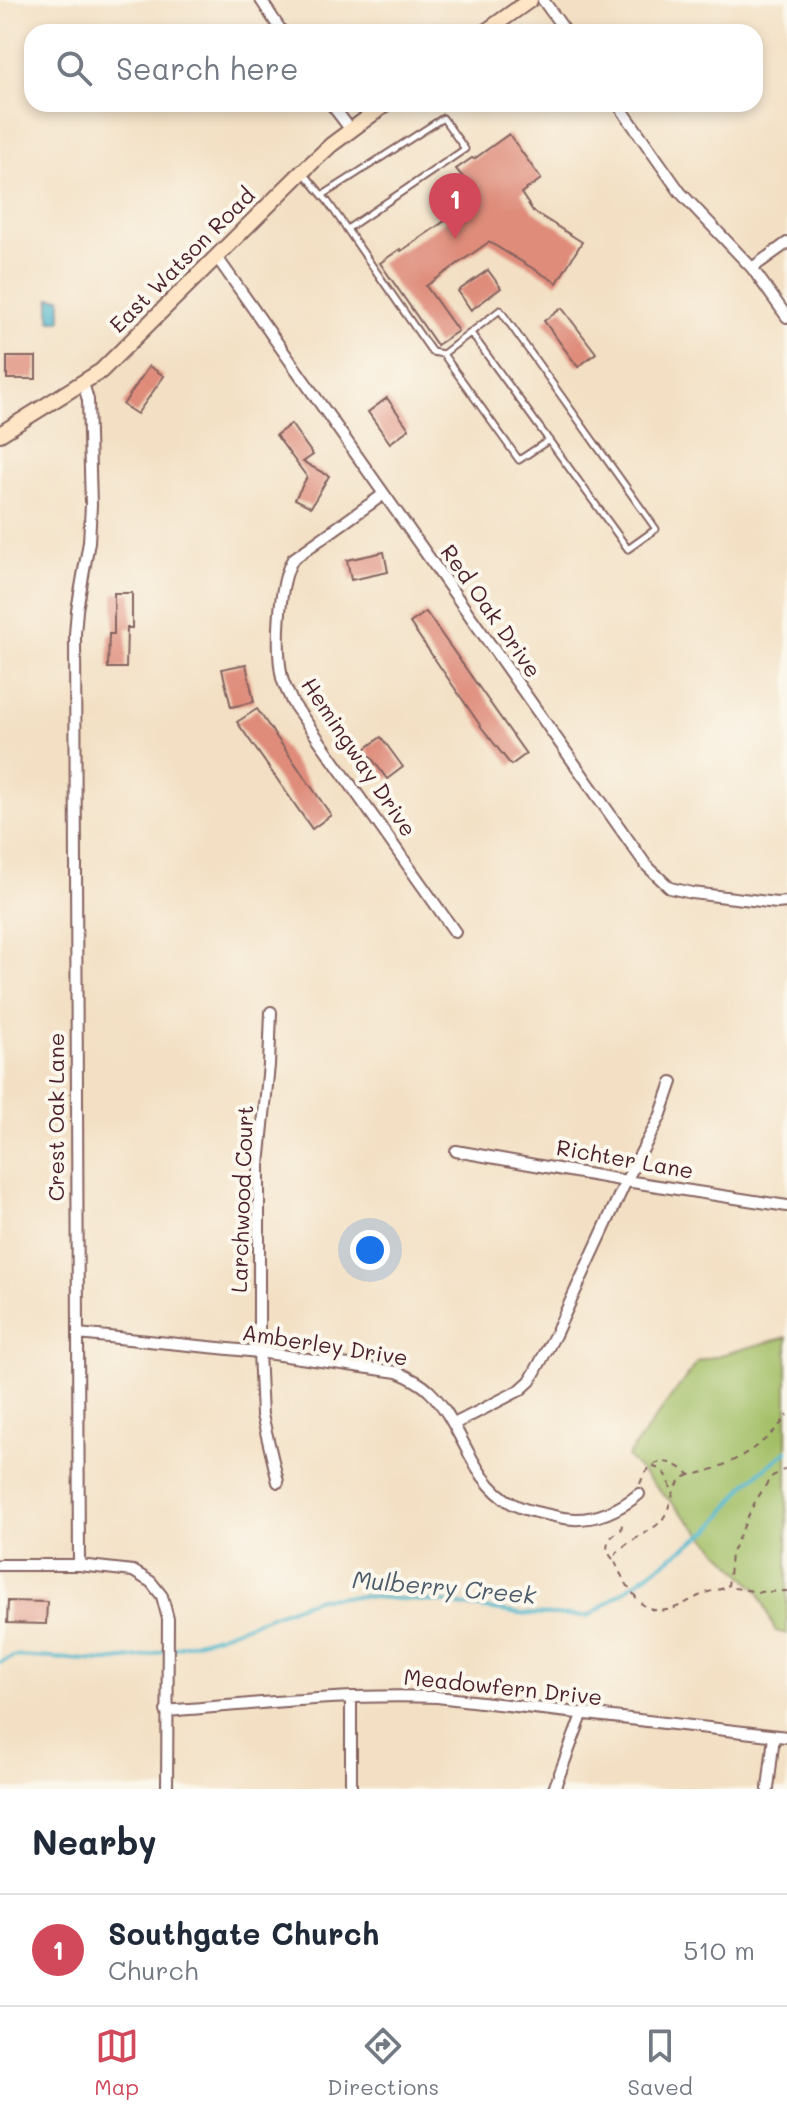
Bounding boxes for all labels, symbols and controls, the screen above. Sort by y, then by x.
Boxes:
search box [24,24,763,112]
icon: search [52,46,96,90]
text: Search here [116,48,299,88]
pin: 1 [429,173,481,239]
street label: East Watson Road [103,181,261,339]
street label: Red Oak Drive [435,538,548,683]
street label: Hemingway Drive [295,672,423,842]
street label: Crest Oak Lane [41,1033,70,1201]
street label: Larchwood Court [224,1105,259,1293]
street label: Richter Lane [554,1132,696,1185]
your location [350,1230,390,1270]
street label: Amberley Drive [240,1317,410,1372]
water label: Mulberry Creek [351,1563,539,1610]
street label: Meadowfern Drive [402,1662,604,1711]
text: Nearby [32,1819,157,1864]
text: Southgate Church [108,1913,379,1953]
text: 1 [52,1933,64,1967]
text: 510 m [683,1933,755,1967]
text: Church [108,1953,198,1987]
tab: Map [94,2024,139,2101]
tab: Directions [327,2024,439,2101]
tab: Saved [628,2024,693,2101]

